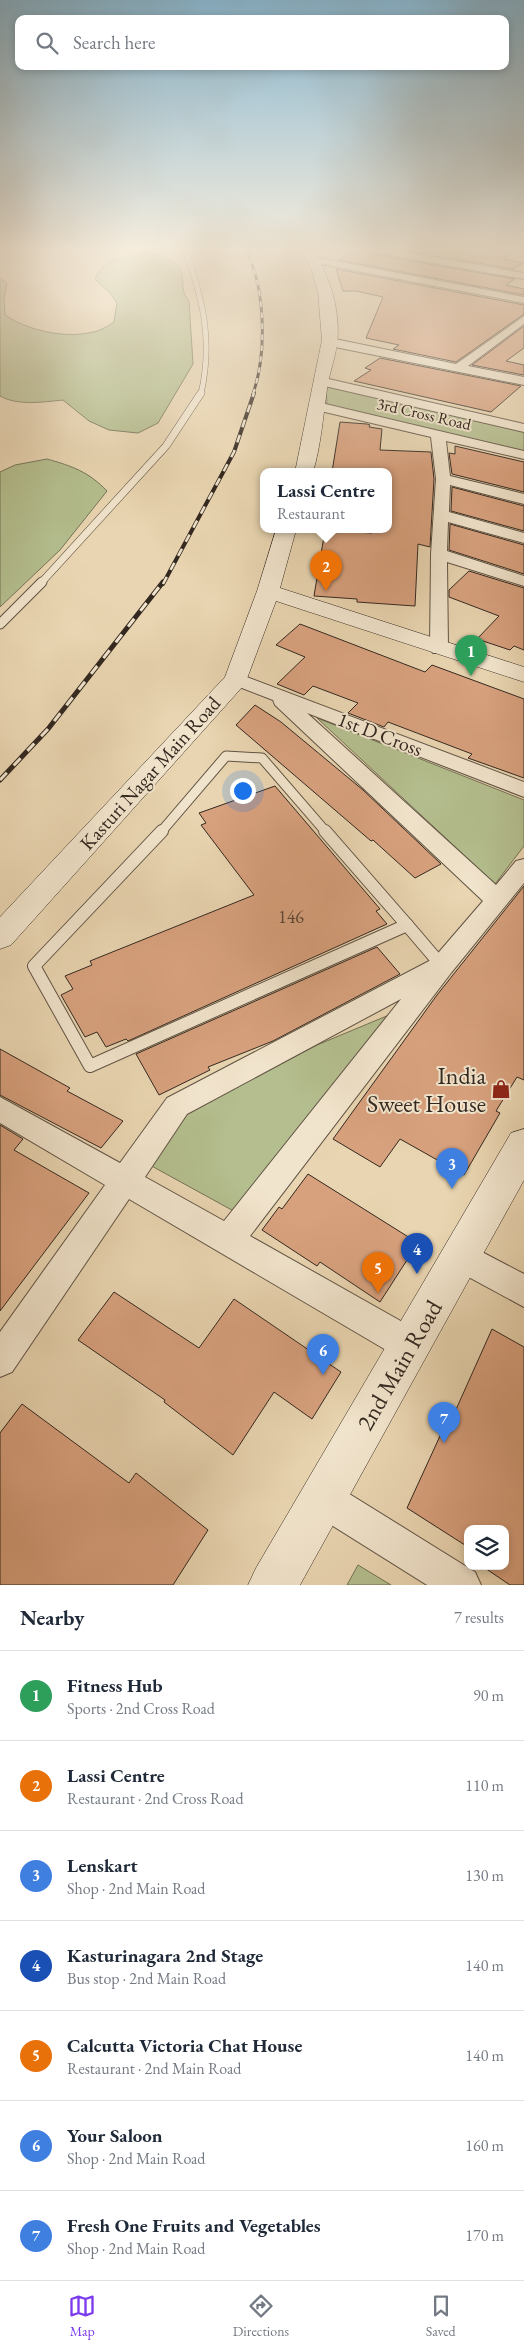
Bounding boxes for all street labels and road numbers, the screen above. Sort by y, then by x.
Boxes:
street label: 3rd Cross Road [375,393,474,435]
street label: Kasturi Nagar Main Road [74,690,227,855]
street label: 1st D Cross [334,706,426,762]
street label: 2nd Main Road [349,1294,449,1436]

